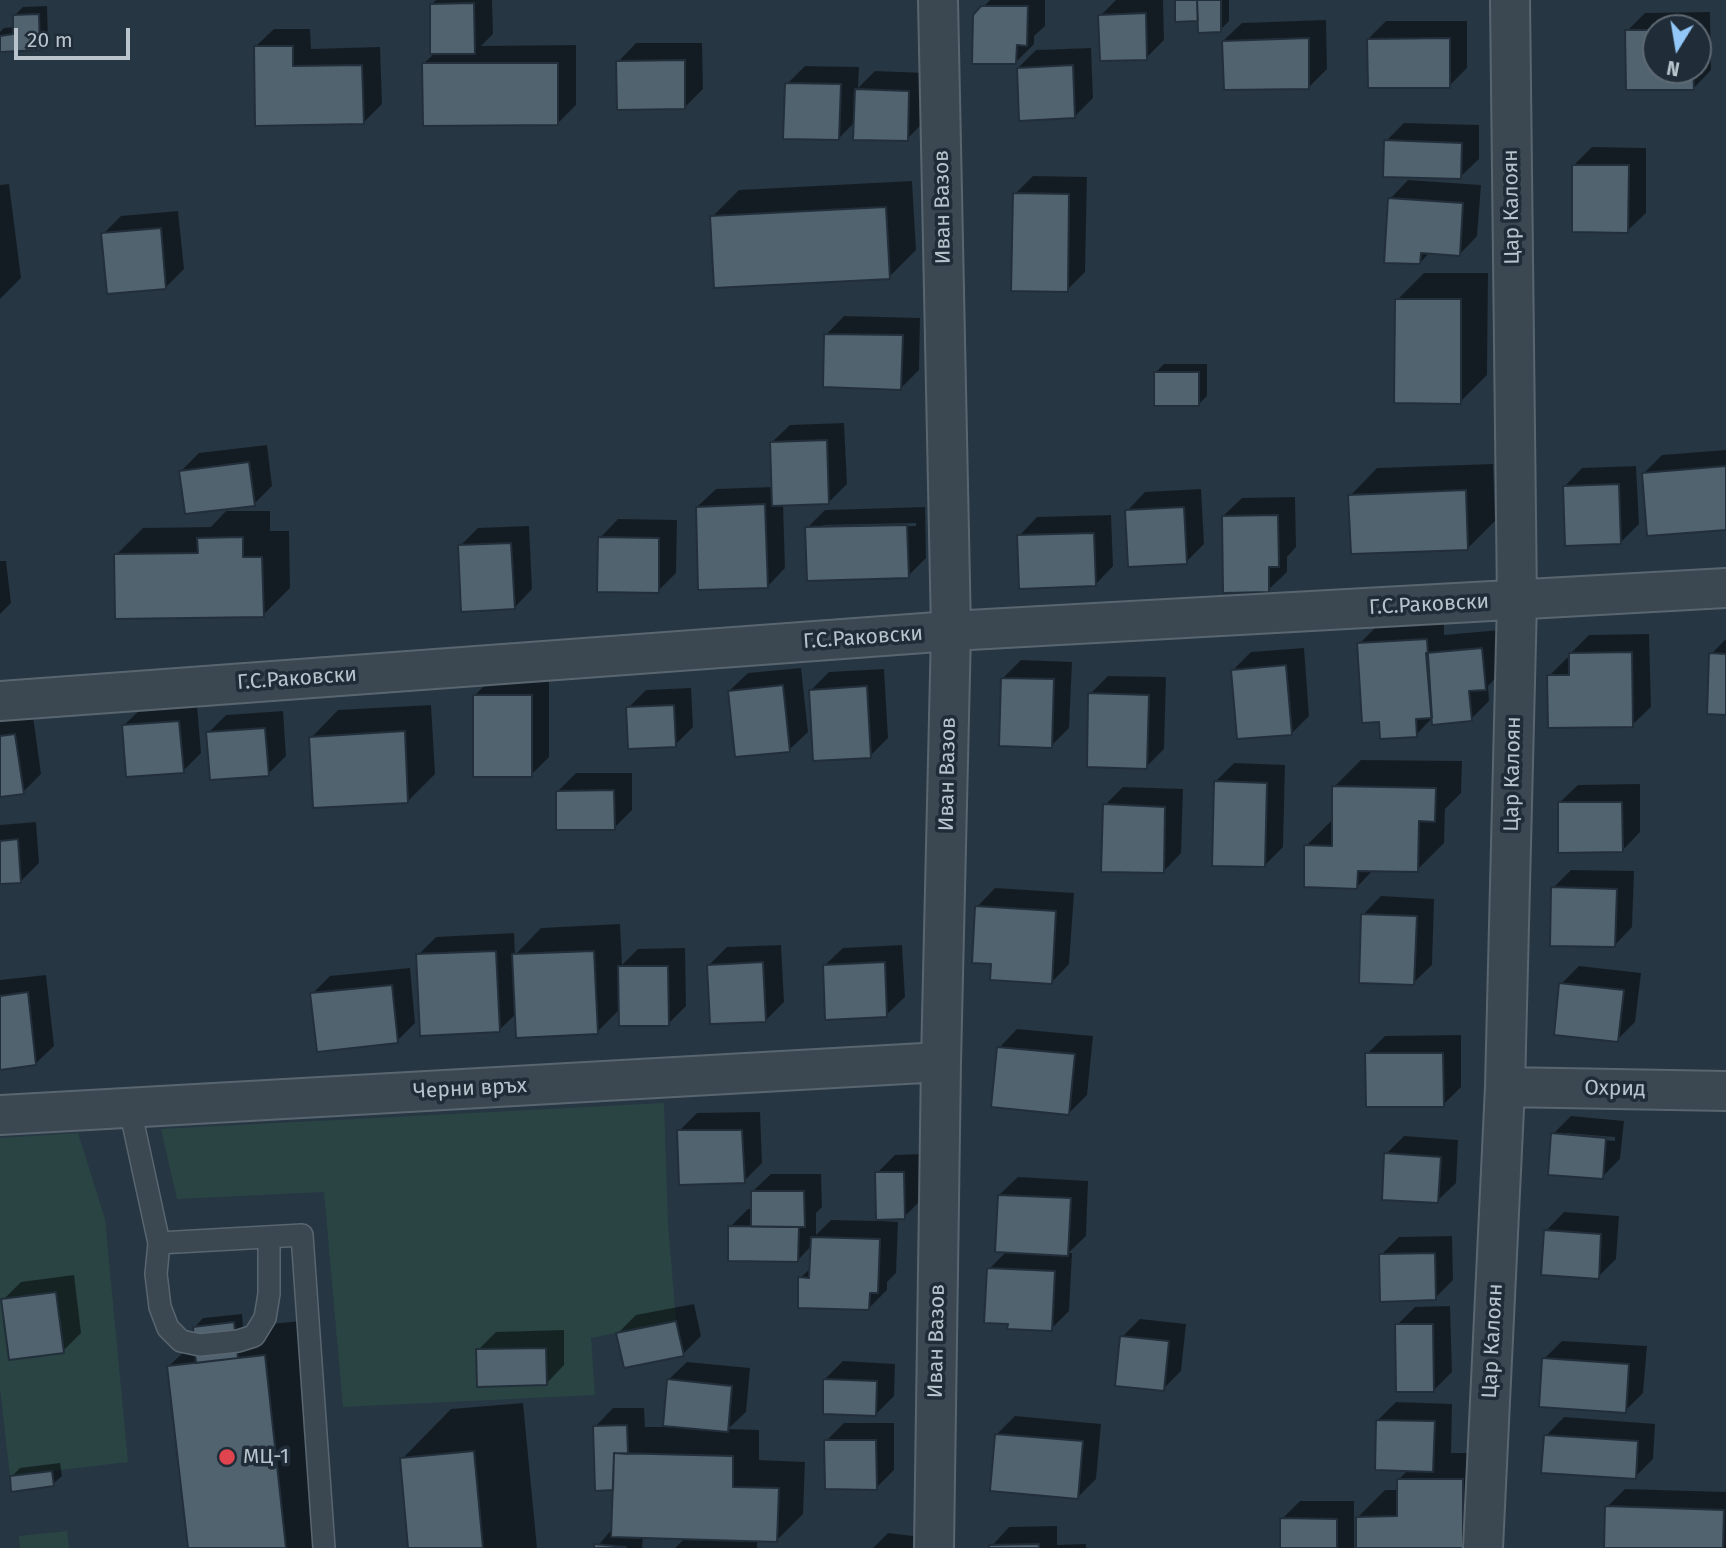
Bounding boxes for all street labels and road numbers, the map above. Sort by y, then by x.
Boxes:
street label: Цар Калоян [1498,149,1526,265]
street label: Иван Вазов [929,150,957,264]
street label: Г.С.Раковски [1368,589,1490,621]
street label: Г.С.Раковски [802,621,924,655]
street label: Г.С.Раковски [236,662,358,696]
street label: Цар Калоян [1499,716,1527,832]
street label: Иван Вазов [934,717,962,831]
street label: Черни връх [412,1073,528,1105]
street label: Охрид [1584,1076,1646,1102]
street label: Цар Калоян [1477,1283,1509,1399]
street label: Иван Вазов [923,1284,951,1398]

